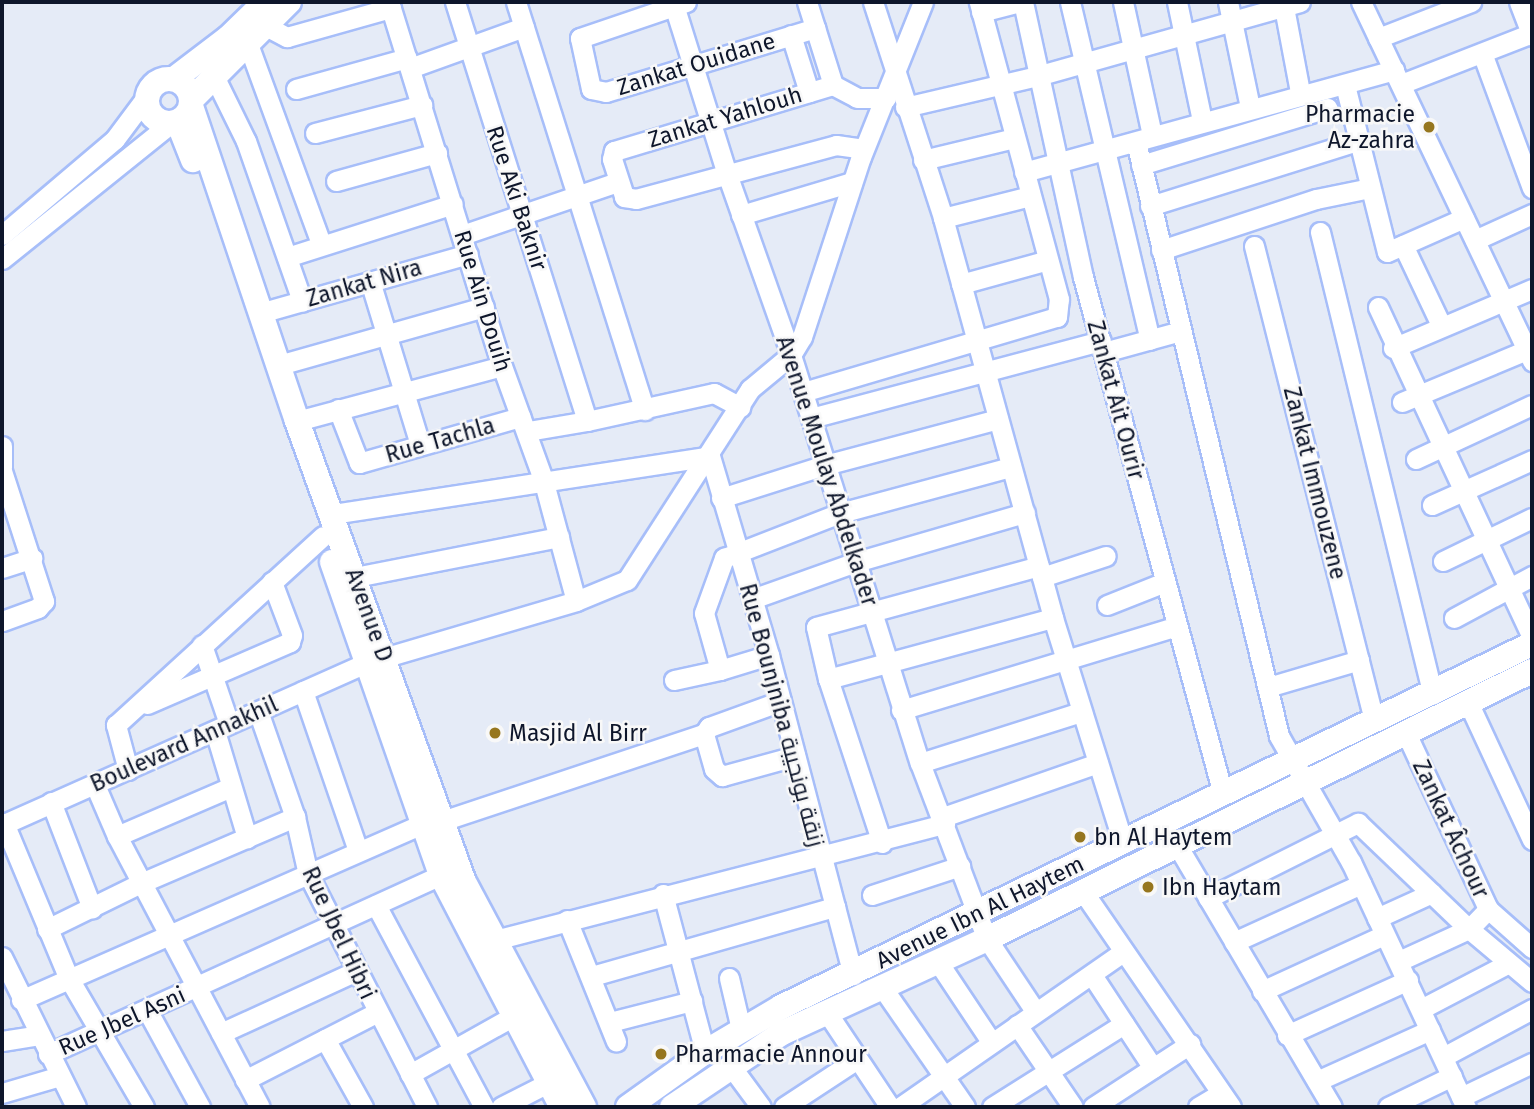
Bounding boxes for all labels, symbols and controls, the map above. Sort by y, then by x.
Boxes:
street label: Zankat Ouidane [614,27,778,101]
street label: Zankat Yahlouh [645,80,805,154]
place label: Pharmacie Az-zahra [1305,100,1415,154]
marker: Pharmacie Az-zahra [1421,119,1437,135]
street label: Rue Aki Baknir [481,122,553,274]
street label: Rue Ain Douih [448,227,518,375]
street label: Zankat Nira [303,253,425,313]
street label: Zankat Ait Ourir [1081,317,1151,483]
street label: Avenue Moulay Abdelkader [770,332,884,610]
street label: Zankat Immouzene [1278,384,1352,582]
street label: Rue Tachla [382,411,498,469]
street label: Avenue D [339,565,399,665]
street label: Rue Bounjniba زنقة بونجيبة [734,580,830,850]
street label: Boulevard Annakhil [86,690,282,798]
place label: Masjid Al Birr [509,719,647,747]
marker: Masjid Al Birr [487,725,503,741]
street label: Zankat Âchour [1407,755,1495,903]
place label: bn Al Haytem [1094,823,1233,851]
marker: bn Al Haytem [1072,829,1088,845]
street label: Avenue Ibn Al Haytem [872,850,1088,974]
street label: Rue Jbel Hibri [296,862,382,1004]
place label: Ibn Haytam [1162,873,1282,901]
marker: Ibn Haytam [1140,879,1156,895]
street label: Rue Jbel Asni [54,981,190,1061]
place label: Pharmacie Annour [675,1040,867,1068]
marker: Pharmacie Annour [653,1046,669,1062]

